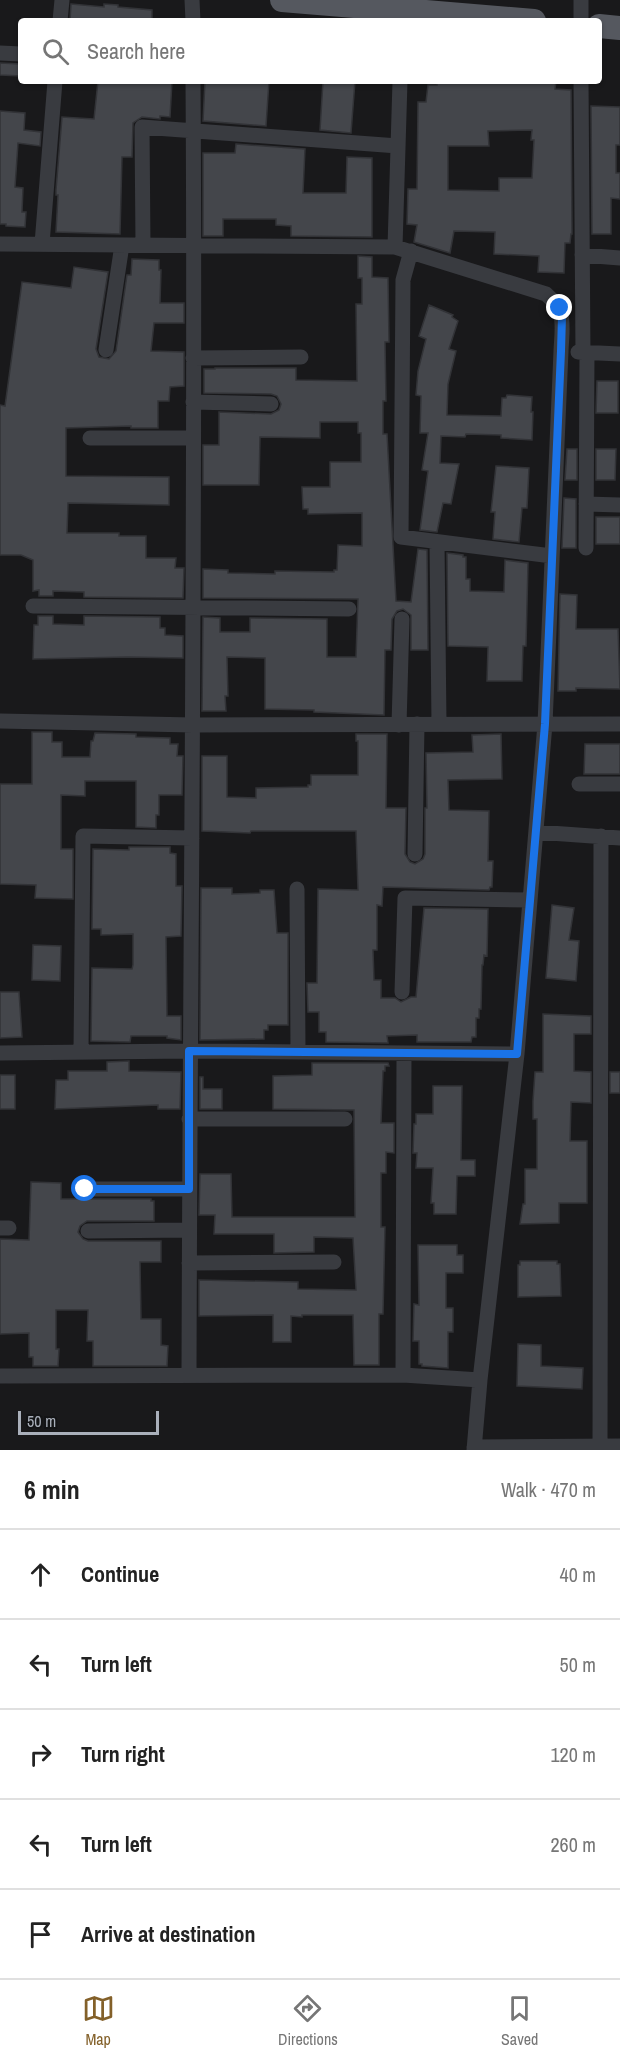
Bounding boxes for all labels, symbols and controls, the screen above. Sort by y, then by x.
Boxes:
search box [18,18,602,84]
icon: search [39,35,72,68]
text: Search here [87,36,185,66]
route end [546,294,572,320]
route start [71,1175,97,1201]
scale bar [18,1408,159,1436]
text: 50 m [27,1410,56,1432]
text: 6 min [24,1472,80,1507]
text: Walk · 470 m [501,1476,596,1503]
icon: ahead [24,1558,57,1591]
text: Continue [81,1559,159,1589]
text: 40 m [560,1561,596,1588]
icon: left [24,1648,57,1681]
text: Turn left [81,1649,152,1679]
text: 50 m [560,1651,596,1678]
icon: right [24,1738,57,1771]
text: Turn right [81,1739,165,1769]
text: 120 m [550,1741,596,1768]
icon: left [24,1828,57,1861]
text: Turn left [81,1829,152,1859]
text: 260 m [550,1831,596,1858]
icon: arrive [24,1918,57,1951]
text: Arrive at destination [81,1919,255,1949]
tab: Map [82,1992,115,2050]
tab: Directions [278,1992,338,2050]
tab: Saved [501,1992,538,2050]

